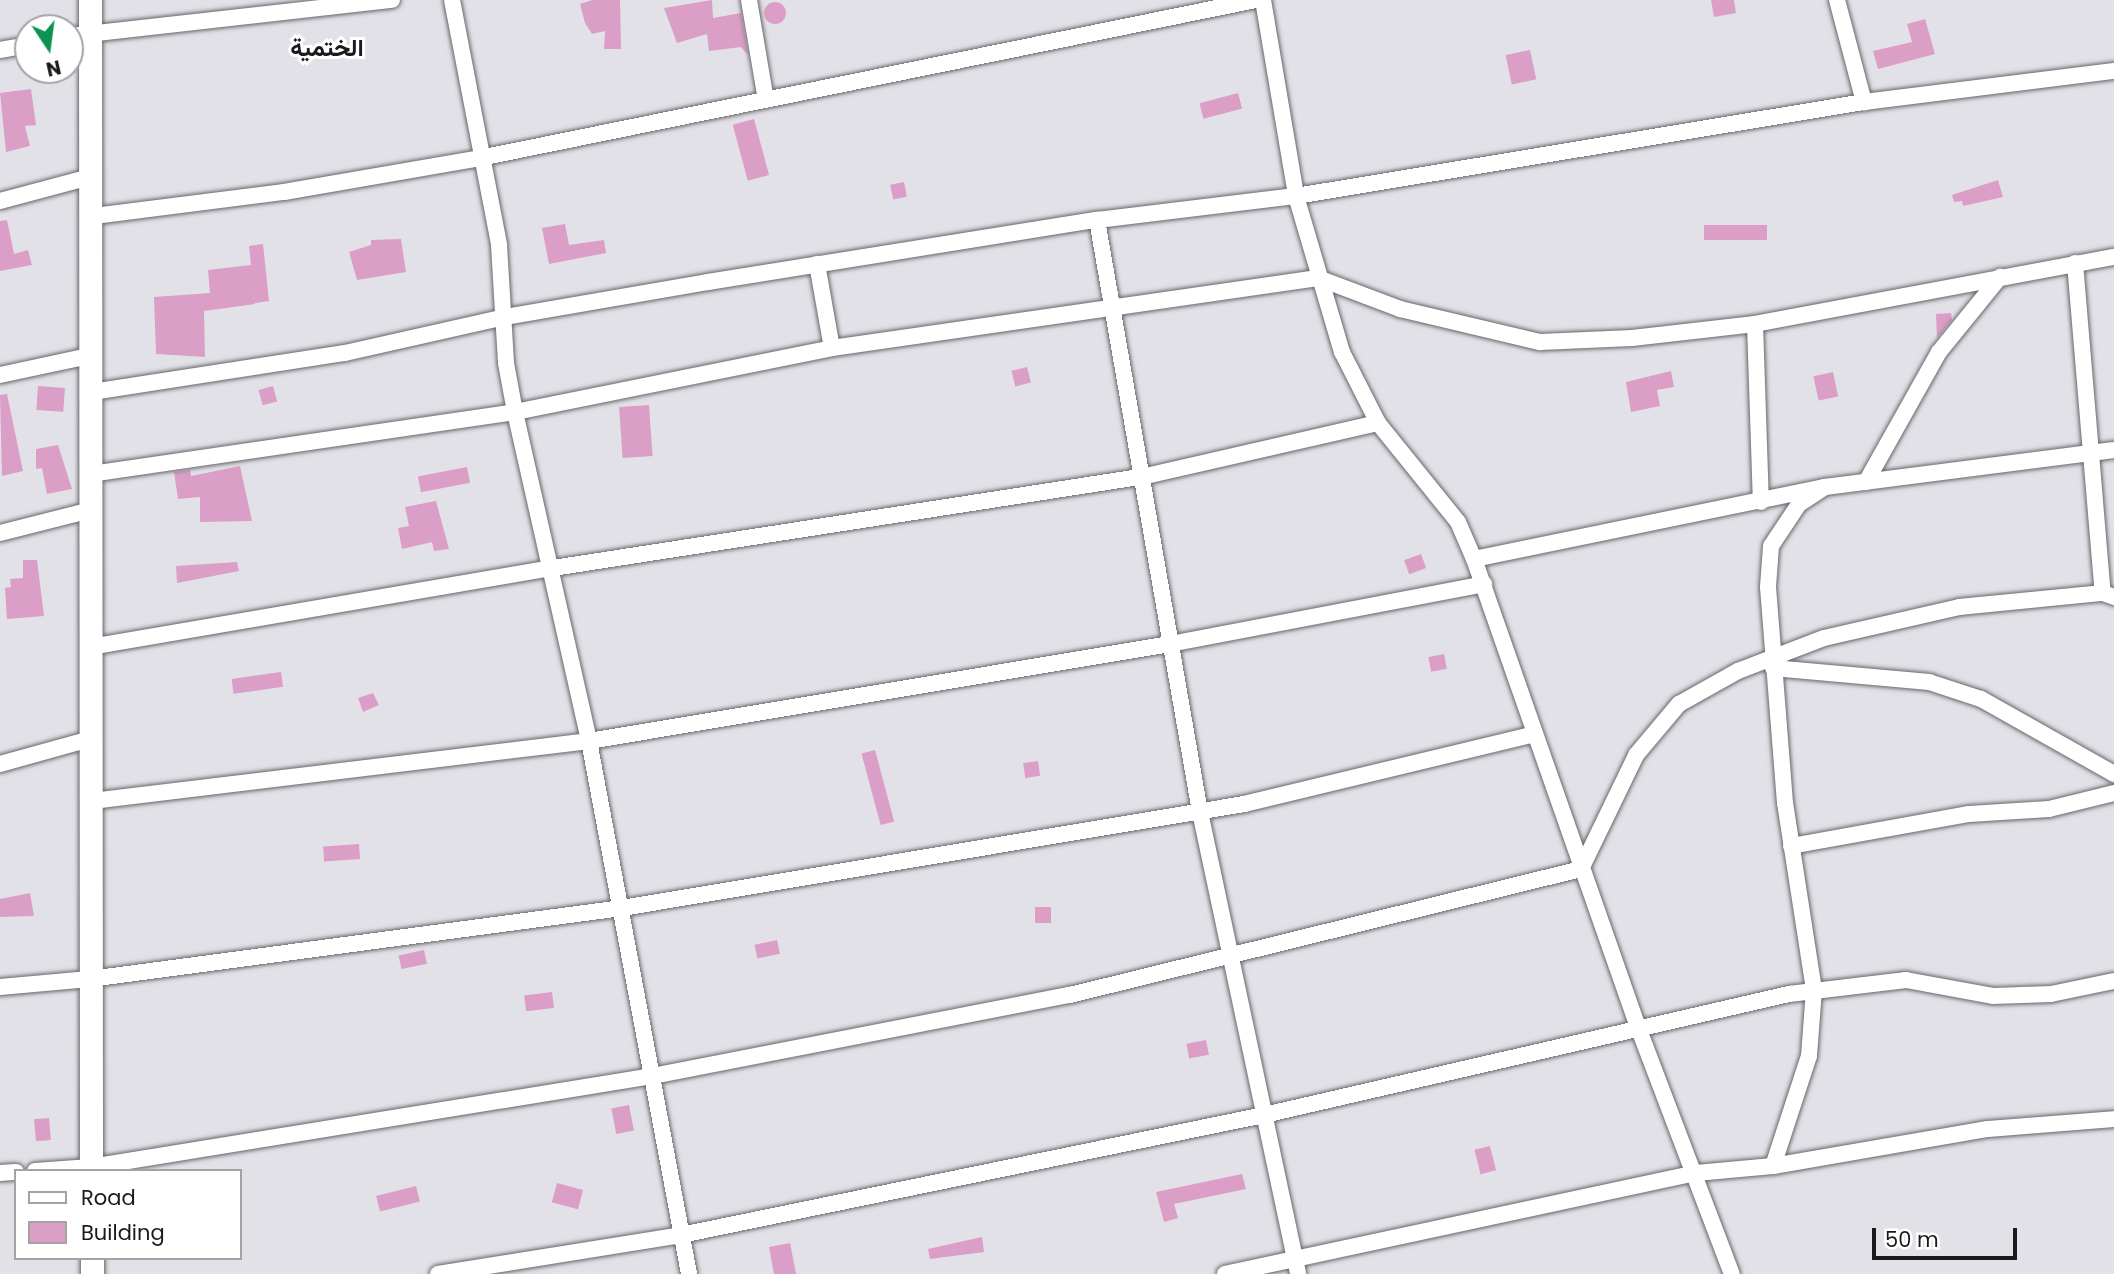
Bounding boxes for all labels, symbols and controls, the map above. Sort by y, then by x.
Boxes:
north arrow [14,14,84,84]
district label: الختمية [290,34,364,62]
text: N [43,53,63,83]
legend [14,1169,242,1260]
text: Road [81,1183,136,1212]
scale bar [1876,1214,2021,1258]
text: Building [81,1218,165,1247]
text: 50 m [1885,1225,1939,1254]

